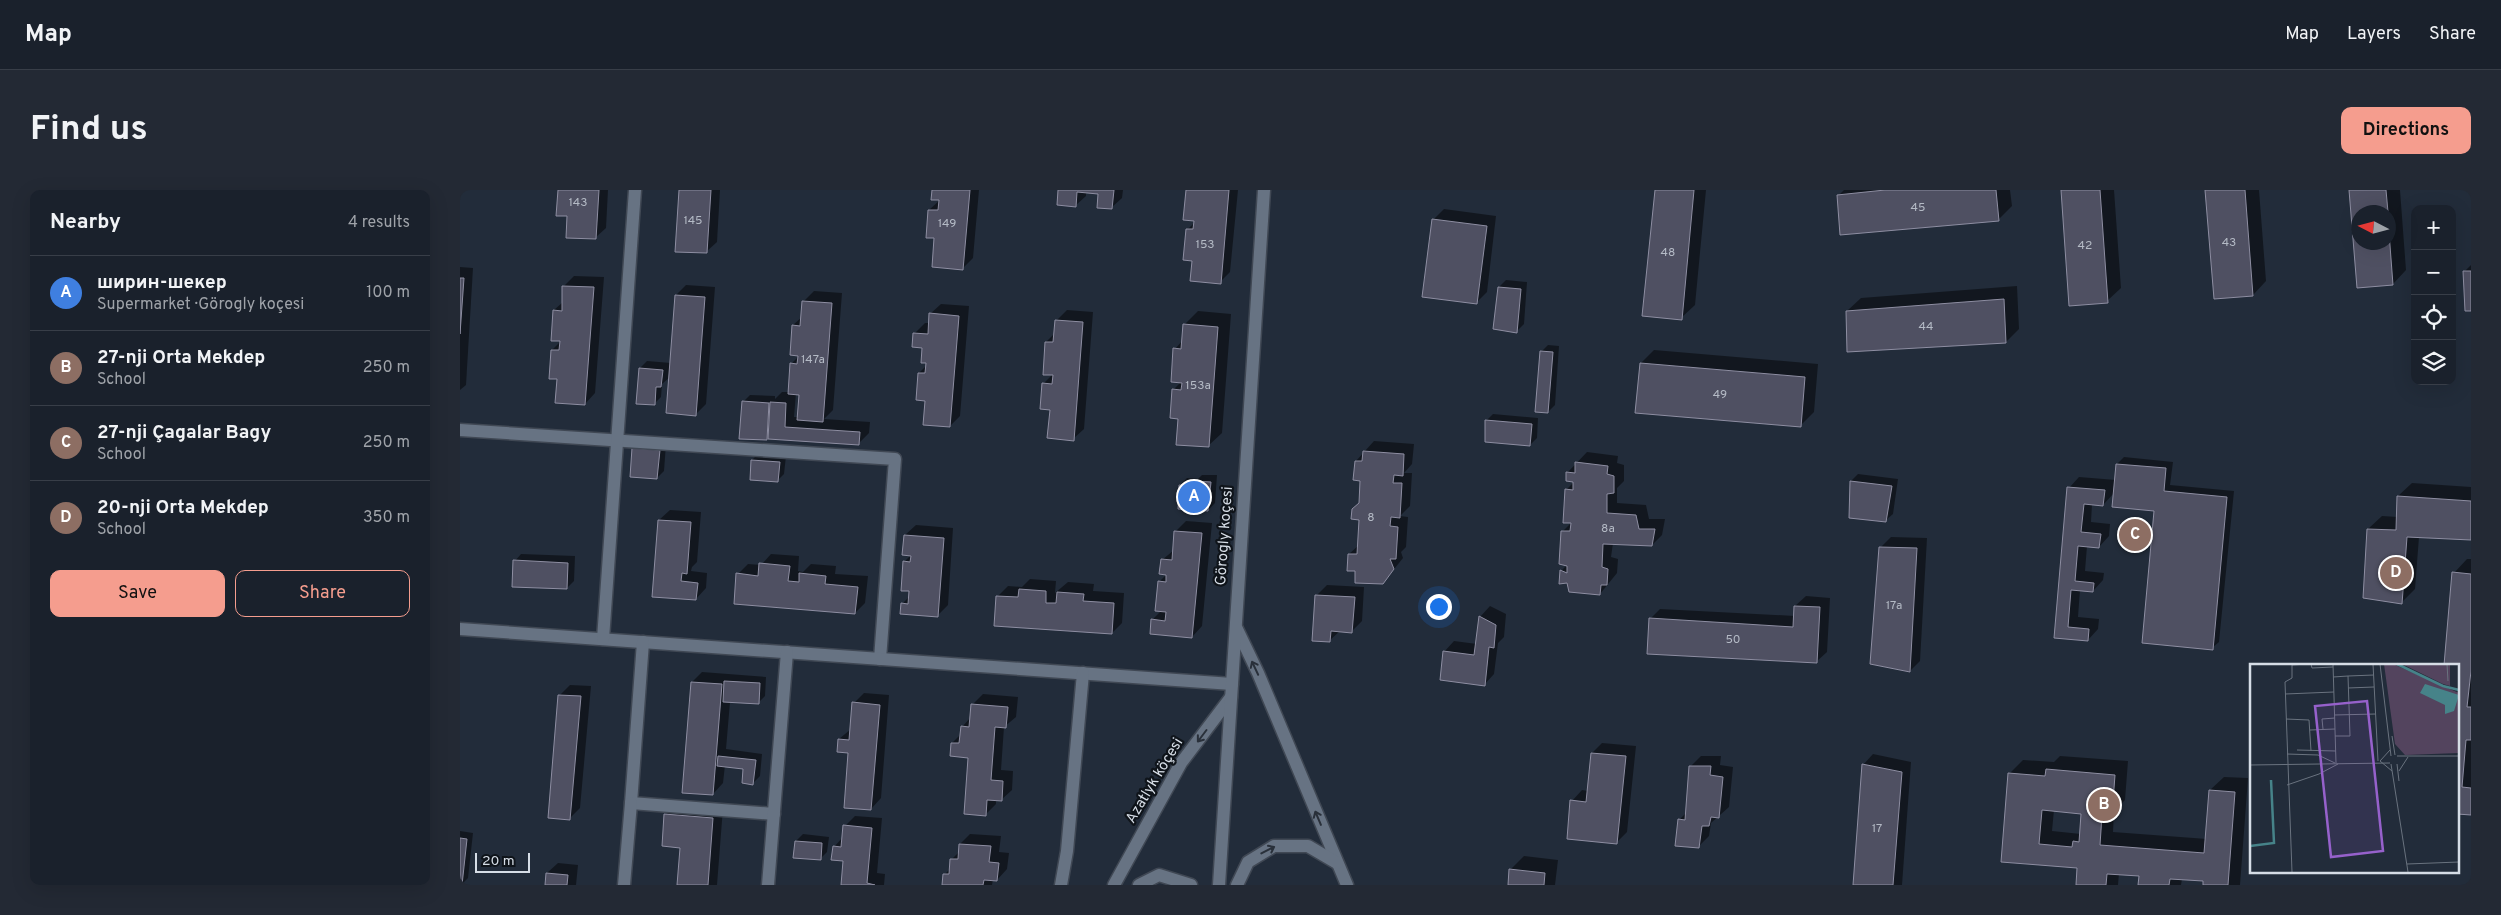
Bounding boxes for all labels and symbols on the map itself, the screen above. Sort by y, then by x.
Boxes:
house number: 143 [569,195,587,211]
house number: 45 [1911,200,1925,216]
north arrow [2351,205,2396,250]
house number: 145 [683,213,703,229]
house number: 149 [938,216,956,232]
house number: 43 [2222,235,2236,251]
house number: 153 [1195,237,1215,253]
house number: 42 [2078,238,2092,254]
house number: 48 [1661,245,1675,261]
house number: 44 [1919,319,1933,335]
house number: 147a [801,352,825,368]
house number: 153а [1185,378,1211,394]
house number: 49 [1713,387,1727,403]
pin: A [1178,478,1210,516]
street label: Görogly koçesi [1212,486,1238,586]
house number: 8 [1367,510,1375,526]
pin: C [2119,516,2151,554]
house number: 8a [1601,521,1615,537]
pin: D [2380,554,2412,592]
your location [1426,594,1452,620]
house number: 17a [1886,598,1902,614]
house number: 50 [1725,632,1741,648]
one-way arrow [1250,661,1260,676]
inset map [2250,664,2458,872]
one-way arrow [1196,729,1207,742]
street label: Azatlyk köçesi [1122,735,1188,827]
pin: B [2088,786,2120,824]
one-way arrow [1313,811,1323,826]
house number: 17 [1872,821,1882,837]
one-way arrow [1260,845,1275,854]
scale bar [475,850,530,873]

